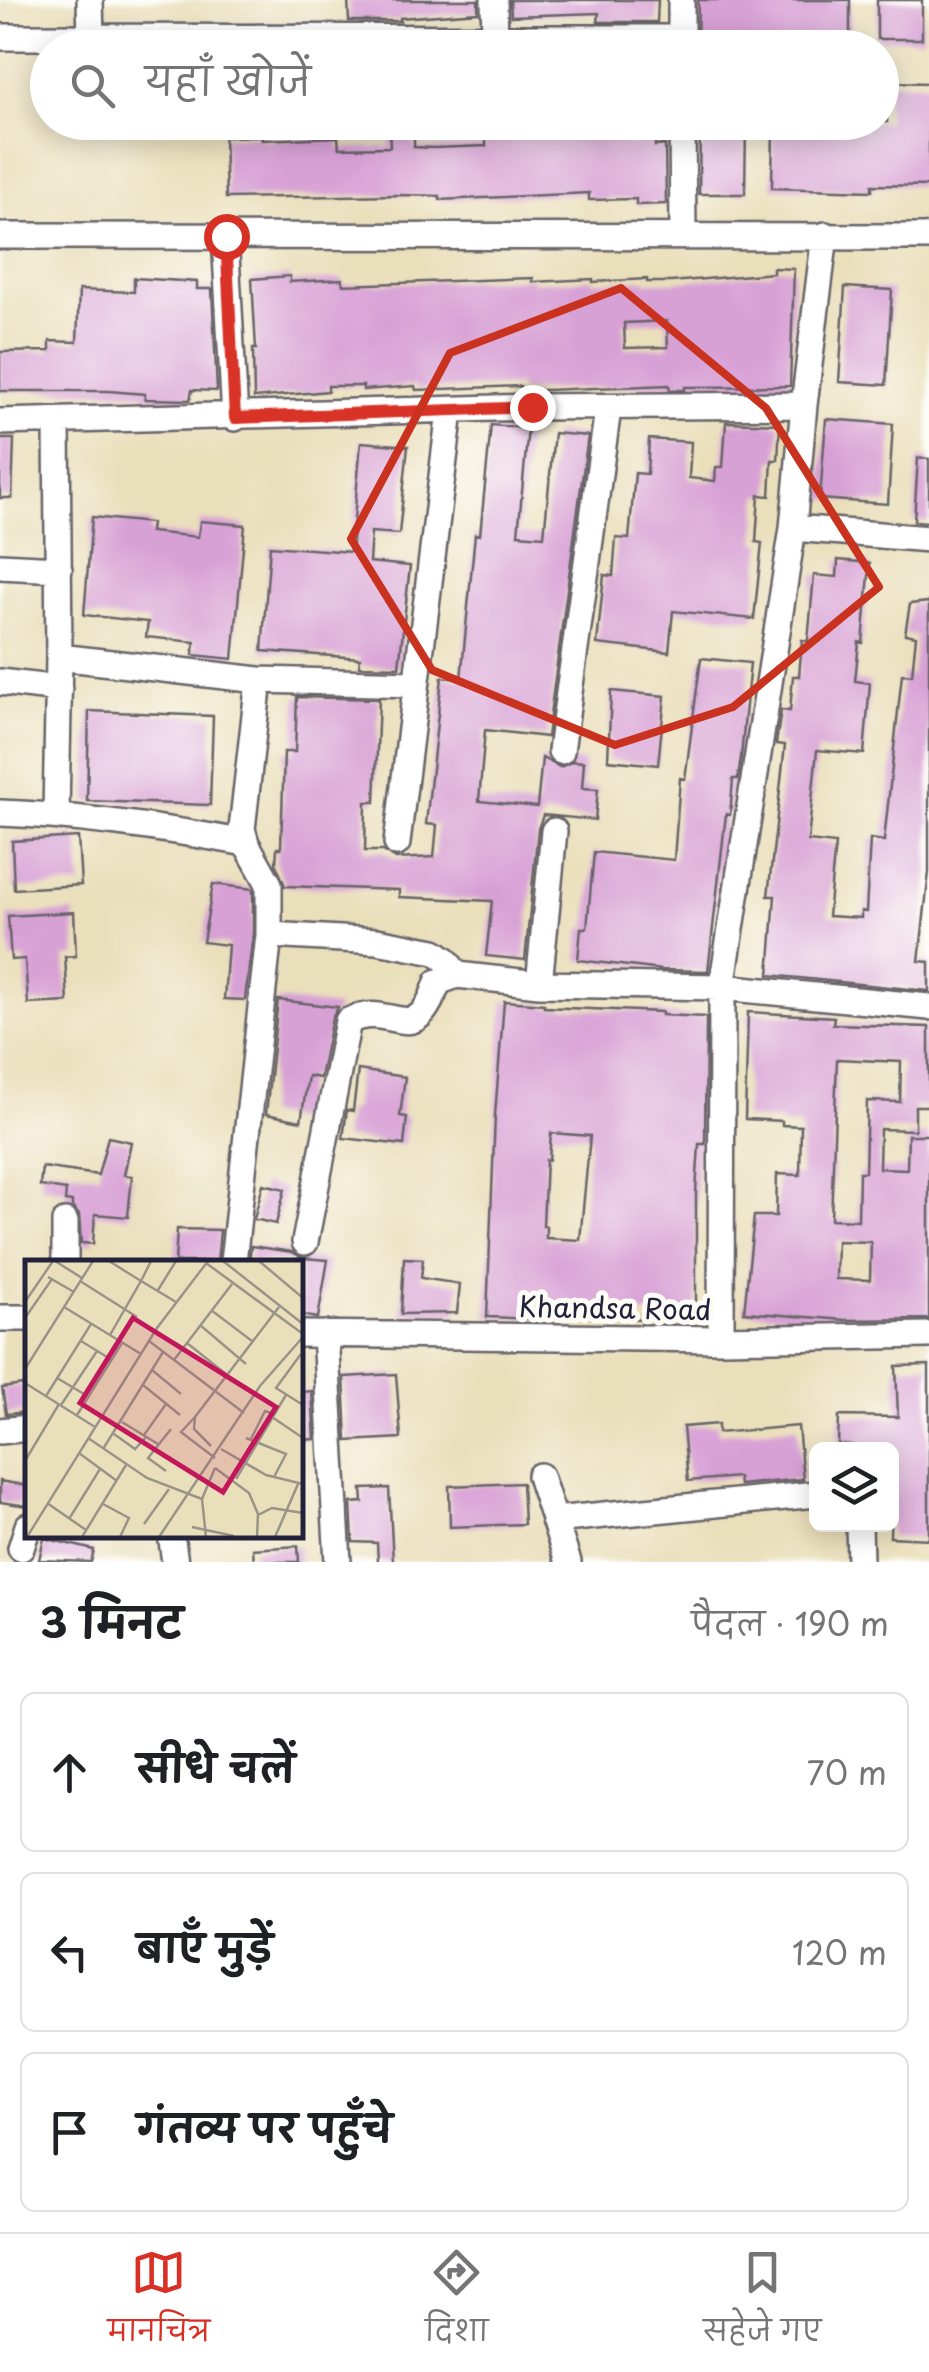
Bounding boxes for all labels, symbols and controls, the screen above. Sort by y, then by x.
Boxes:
search box [30,30,899,140]
text: यहाँ खोजें [145,51,311,108]
icon: search [65,58,120,113]
route start [204,214,250,260]
route end [510,385,556,431]
inset map [25,1260,302,1537]
street label: Khandsa Road [518,1284,712,1330]
map controls [809,1442,899,1532]
button: layers [809,1442,899,1532]
text: 3 मिनट [40,1589,183,1652]
text: पैदल · 190 m [691,1599,889,1647]
text: सीधे चलें [137,1738,295,1795]
icon: ahead [42,1745,97,1800]
text: 70 m [807,1748,887,1796]
text: बाएँ मुड़ें [137,1918,273,1975]
icon: left [42,1925,97,1980]
text: 120 m [792,1928,887,1976]
text: गंतव्य पर पहुँचे [137,2098,392,2155]
icon: arrive [42,2105,97,2160]
tab: मानचित्र [107,2245,210,2362]
tab: दिशा [425,2245,489,2362]
tab: सहेजे गए [703,2245,822,2362]

